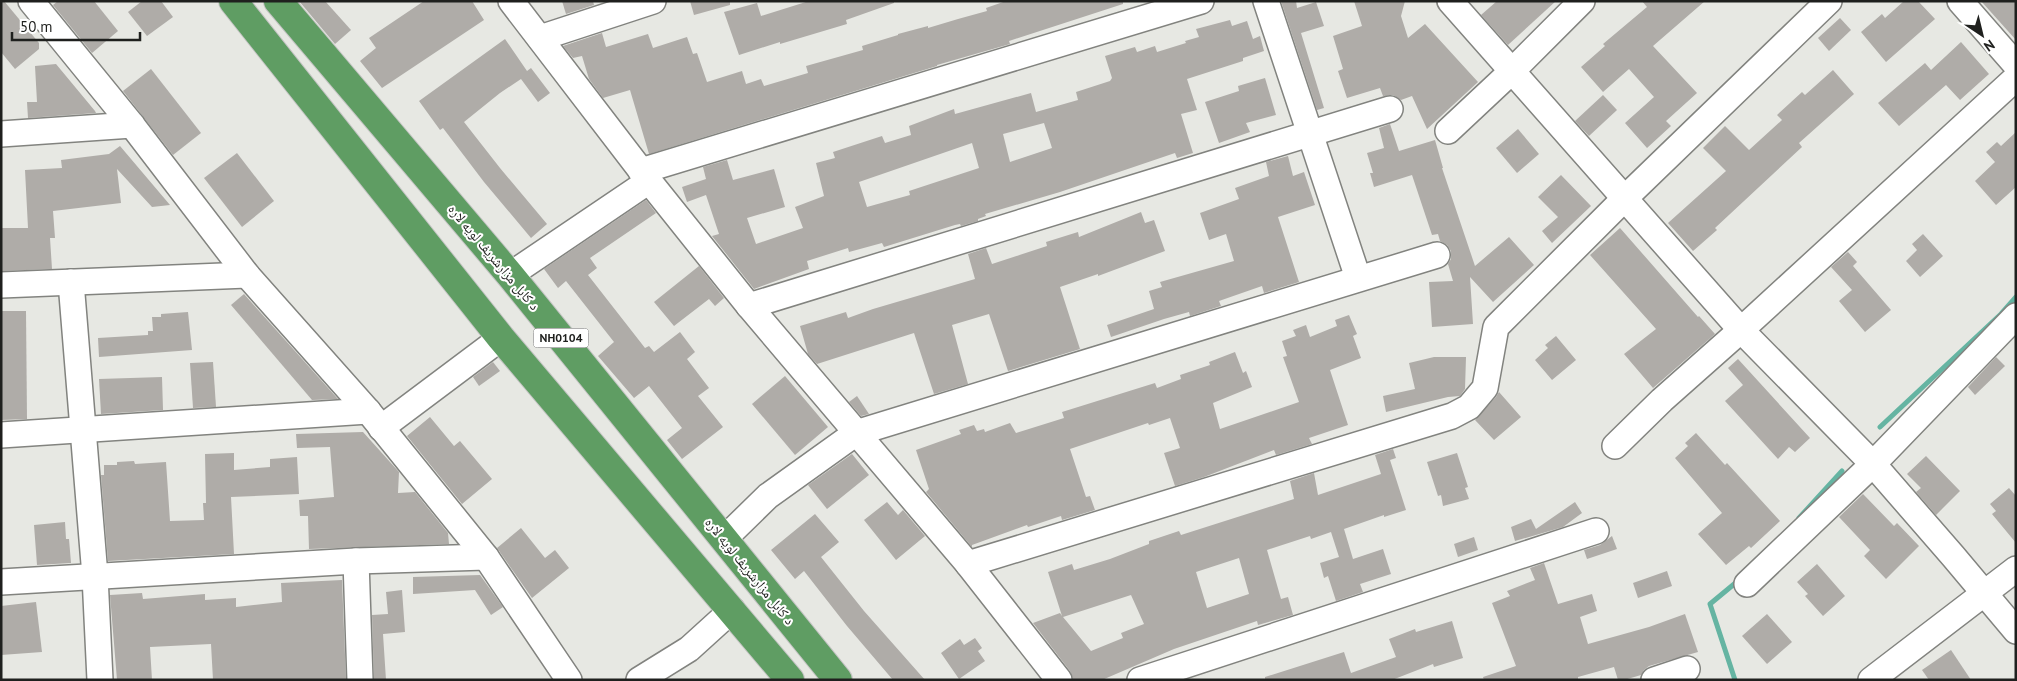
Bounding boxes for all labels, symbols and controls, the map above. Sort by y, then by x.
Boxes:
scale bar [12,10,140,42]
north arrow [1957,10,2007,60]
text: 50 m [20,17,53,36]
text: N [1981,36,1998,56]
street label: د کابل مزارشریف لویه لاره [444,200,544,314]
road number: NH0104 [534,328,588,348]
street label: د کابل مزارشریف لویه لاره [701,514,799,629]

